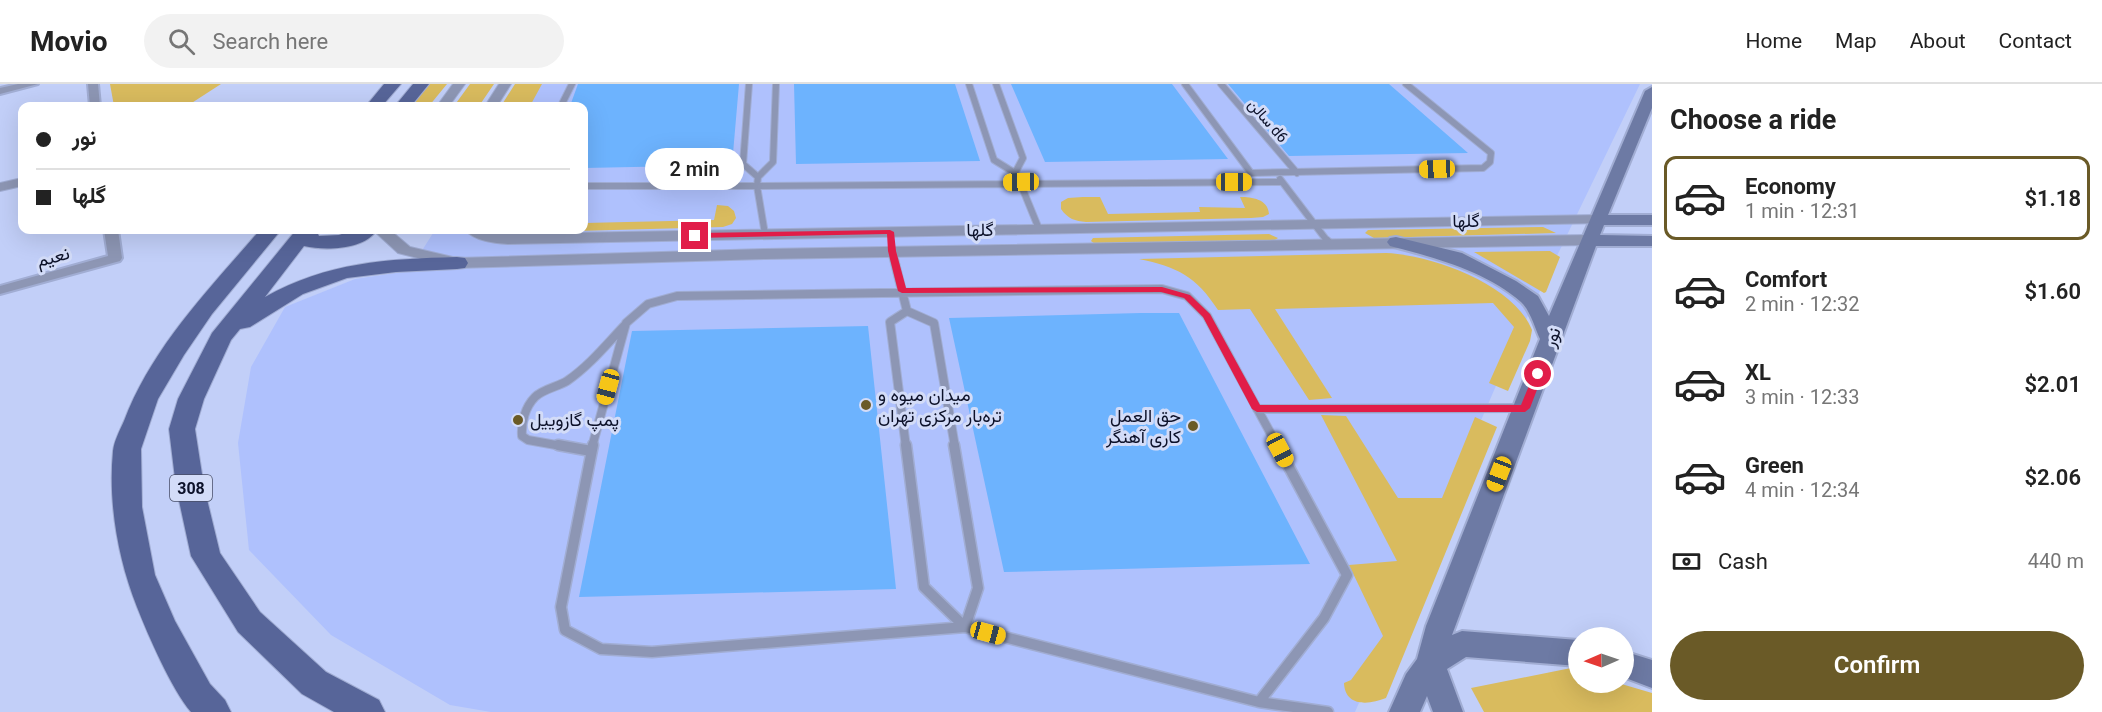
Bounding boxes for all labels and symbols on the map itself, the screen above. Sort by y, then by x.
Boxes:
street label: سالن d6 [1244,96,1292,147]
callout: 2 min [646,149,744,191]
car [1419,159,1455,179]
car [1003,173,1039,191]
car [1216,173,1252,191]
street label: گلها [1452,210,1480,232]
street label: گلها [966,219,994,241]
route end [681,222,708,249]
street label: نعیم [34,242,72,273]
street label: نور [1538,324,1566,351]
route start [1524,360,1551,387]
car [595,367,621,407]
place label: میدان میوه و تره‌بار مرکزی تهران [878,384,1002,427]
marker: میدان میوه و تره‌بار مرکزی تهران [859,398,873,412]
place label: حق العمل کاری آهنگر [1105,405,1181,448]
place label: پمپ گازوییل [530,409,619,432]
marker: پمپ گازوییل [511,413,525,427]
marker: حق العمل کاری آهنگر [1186,419,1200,433]
car [1264,430,1296,470]
car [1484,454,1514,494]
road number: 308 [170,475,212,501]
car [968,620,1008,646]
north arrow [1568,627,1634,693]

